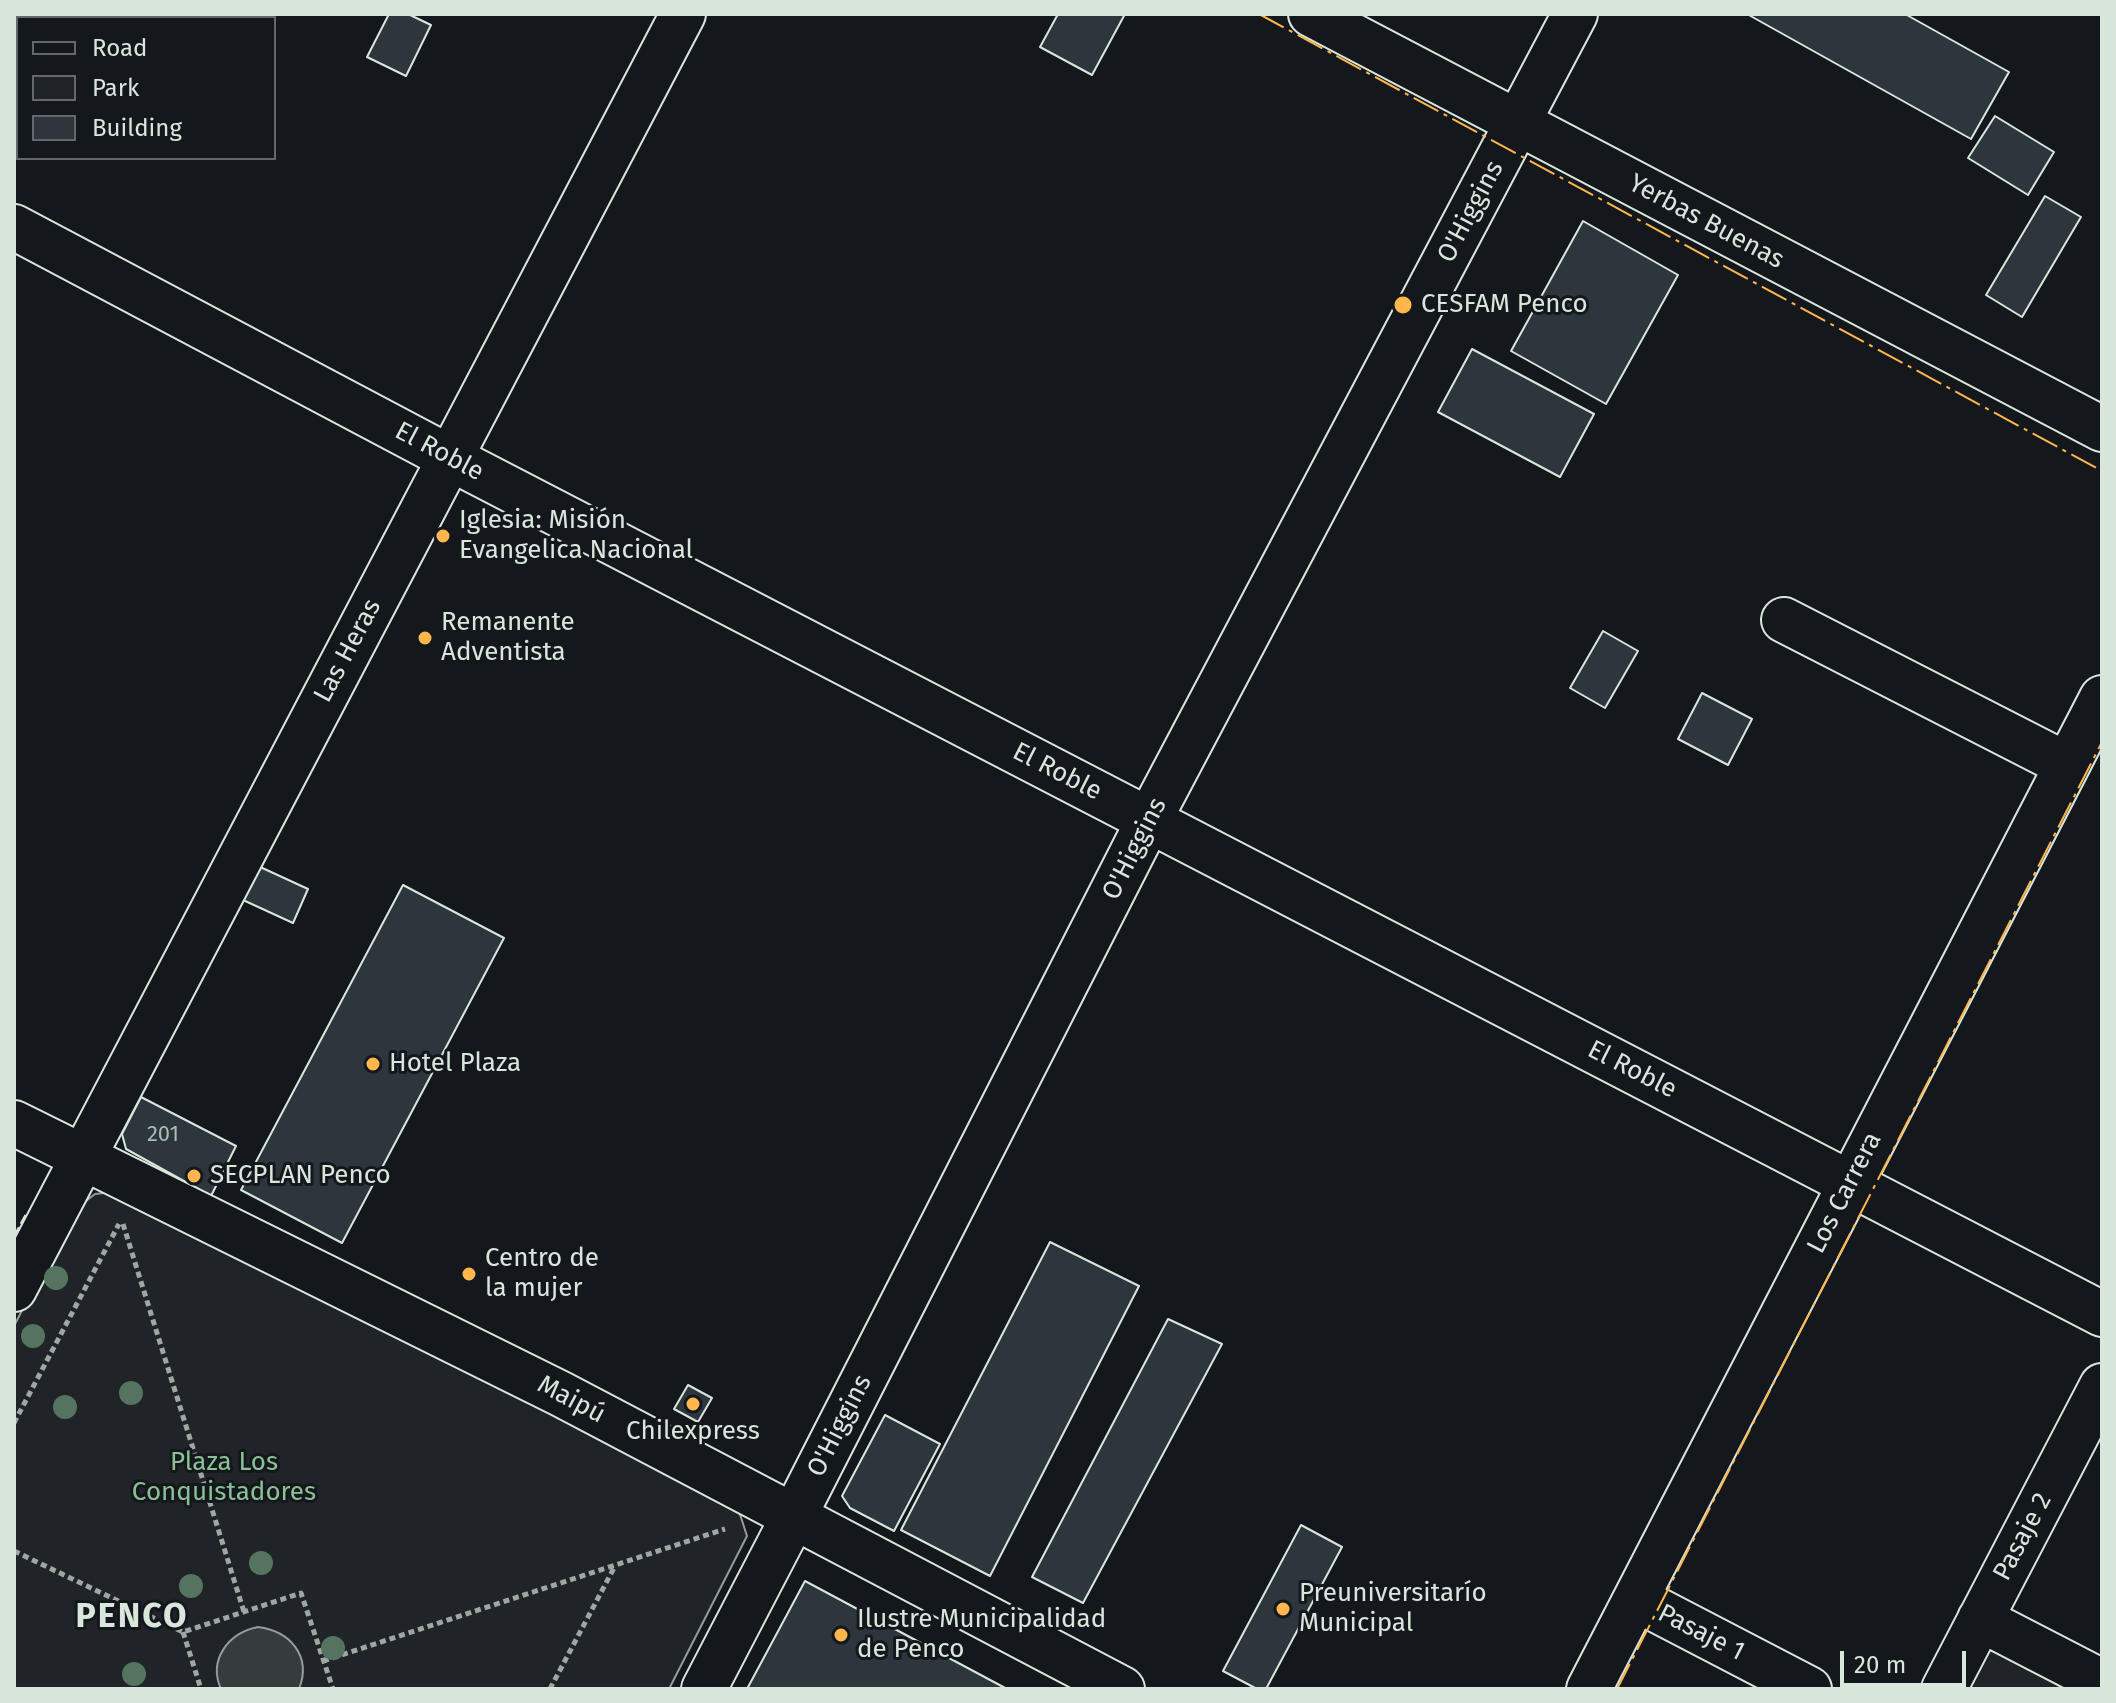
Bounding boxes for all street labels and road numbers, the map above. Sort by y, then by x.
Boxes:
street label: O'Higgins [1431,156,1511,268]
street label: Yerbas Buenas [1623,168,1789,276]
street label: El Roble [389,416,489,488]
street label: Las Heras [308,594,388,708]
street label: El Roble [1007,736,1107,808]
street label: O'Higgins [1096,793,1174,905]
street label: El Roble [1582,1034,1682,1106]
street label: Los Carrera [1801,1127,1889,1259]
street label: Maipú [532,1369,610,1431]
street label: O'Higgins [801,1370,879,1482]
street label: Pasaje 2 [1987,1488,2059,1586]
street label: Pasaje 1 [1653,1598,1749,1668]

